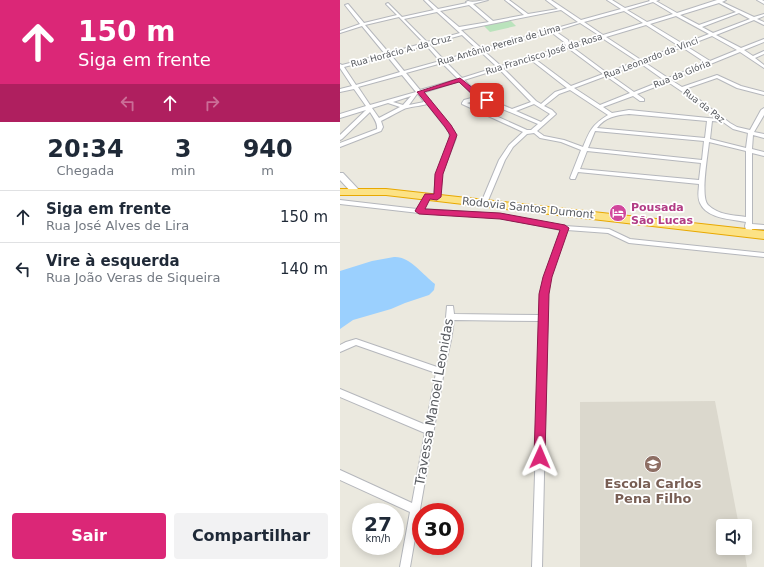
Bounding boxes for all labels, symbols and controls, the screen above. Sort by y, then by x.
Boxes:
text: 150 m [78,15,175,48]
icon: ahead [12,16,64,68]
street label: Rua Antônio Pereira de Lima [436,23,562,67]
street label: Rua Francisco José da Rosa [484,31,604,77]
street label: Rua Horácio A. da Cruz [350,33,453,69]
street label: Rua Leonardo da Vinci [602,35,700,81]
text: Siga em frente [78,49,211,70]
street label: Rua da Glória [652,58,712,90]
pin [470,83,504,117]
street label: Rua da Paz [681,87,727,125]
icon: arrive [476,89,498,111]
icon: left [117,92,139,114]
icon: ahead [159,92,181,114]
icon: right [201,92,223,114]
text: 20:34 [47,135,124,163]
text: 3 [175,135,191,163]
text: 940 [243,135,293,163]
text: Chegada [57,163,114,178]
text: min [171,163,195,178]
text: m [261,163,274,178]
street label: Rodovia Santos Dumont [461,195,595,221]
text: Siga em frente [46,200,171,218]
place label: Pousada São Lucas [631,201,694,227]
hotel icon: Pousada São Lucas [608,203,628,223]
icon: ahead [12,206,34,228]
text: 150 m [280,208,328,226]
text: Rua José Alves de Lira [46,218,189,233]
text: Vire à esquerda [46,252,180,270]
icon: left [12,258,34,280]
text: 140 m [280,260,328,278]
text: Rua João Veras de Siqueira [46,270,220,285]
street label: Travessa Manoel Leonidas [412,317,456,488]
position arrow [519,436,561,478]
school or university icon: Escola Carlos Pena Filho [643,454,663,474]
place label: Escola Carlos Pena Filho [605,476,702,506]
speed limit sign: 30 [412,503,464,555]
text: 27 [364,512,392,536]
button: Sair [12,513,166,559]
button: Compartilhar [174,513,328,559]
map controls [716,519,752,555]
button: sound [716,519,752,555]
text: km/h [365,533,391,544]

